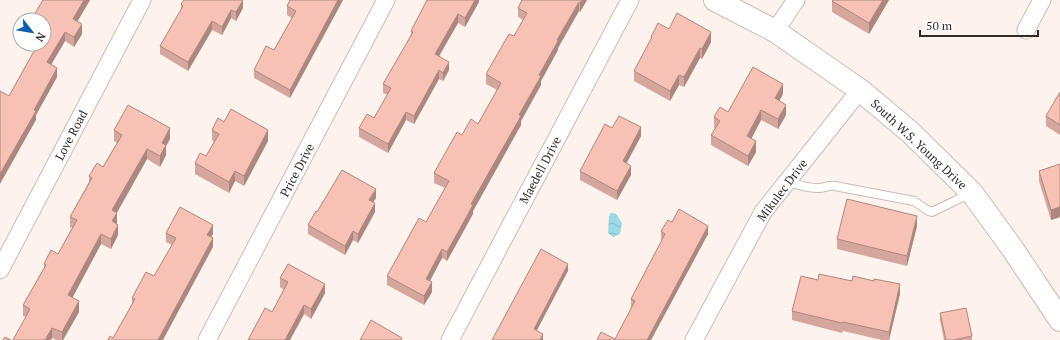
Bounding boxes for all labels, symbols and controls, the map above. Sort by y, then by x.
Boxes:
north arrow [12,12,52,52]
scale bar [920,12,1038,38]
text: 50 m [926,18,953,33]
text: N [32,30,49,45]
street label: South W.S. Young Drive [868,96,970,192]
street label: Love Road [52,107,91,163]
street label: Maedell Drive [516,134,564,206]
street label: Price Drive [277,141,317,199]
street label: Mikulec Drive [754,156,810,224]

